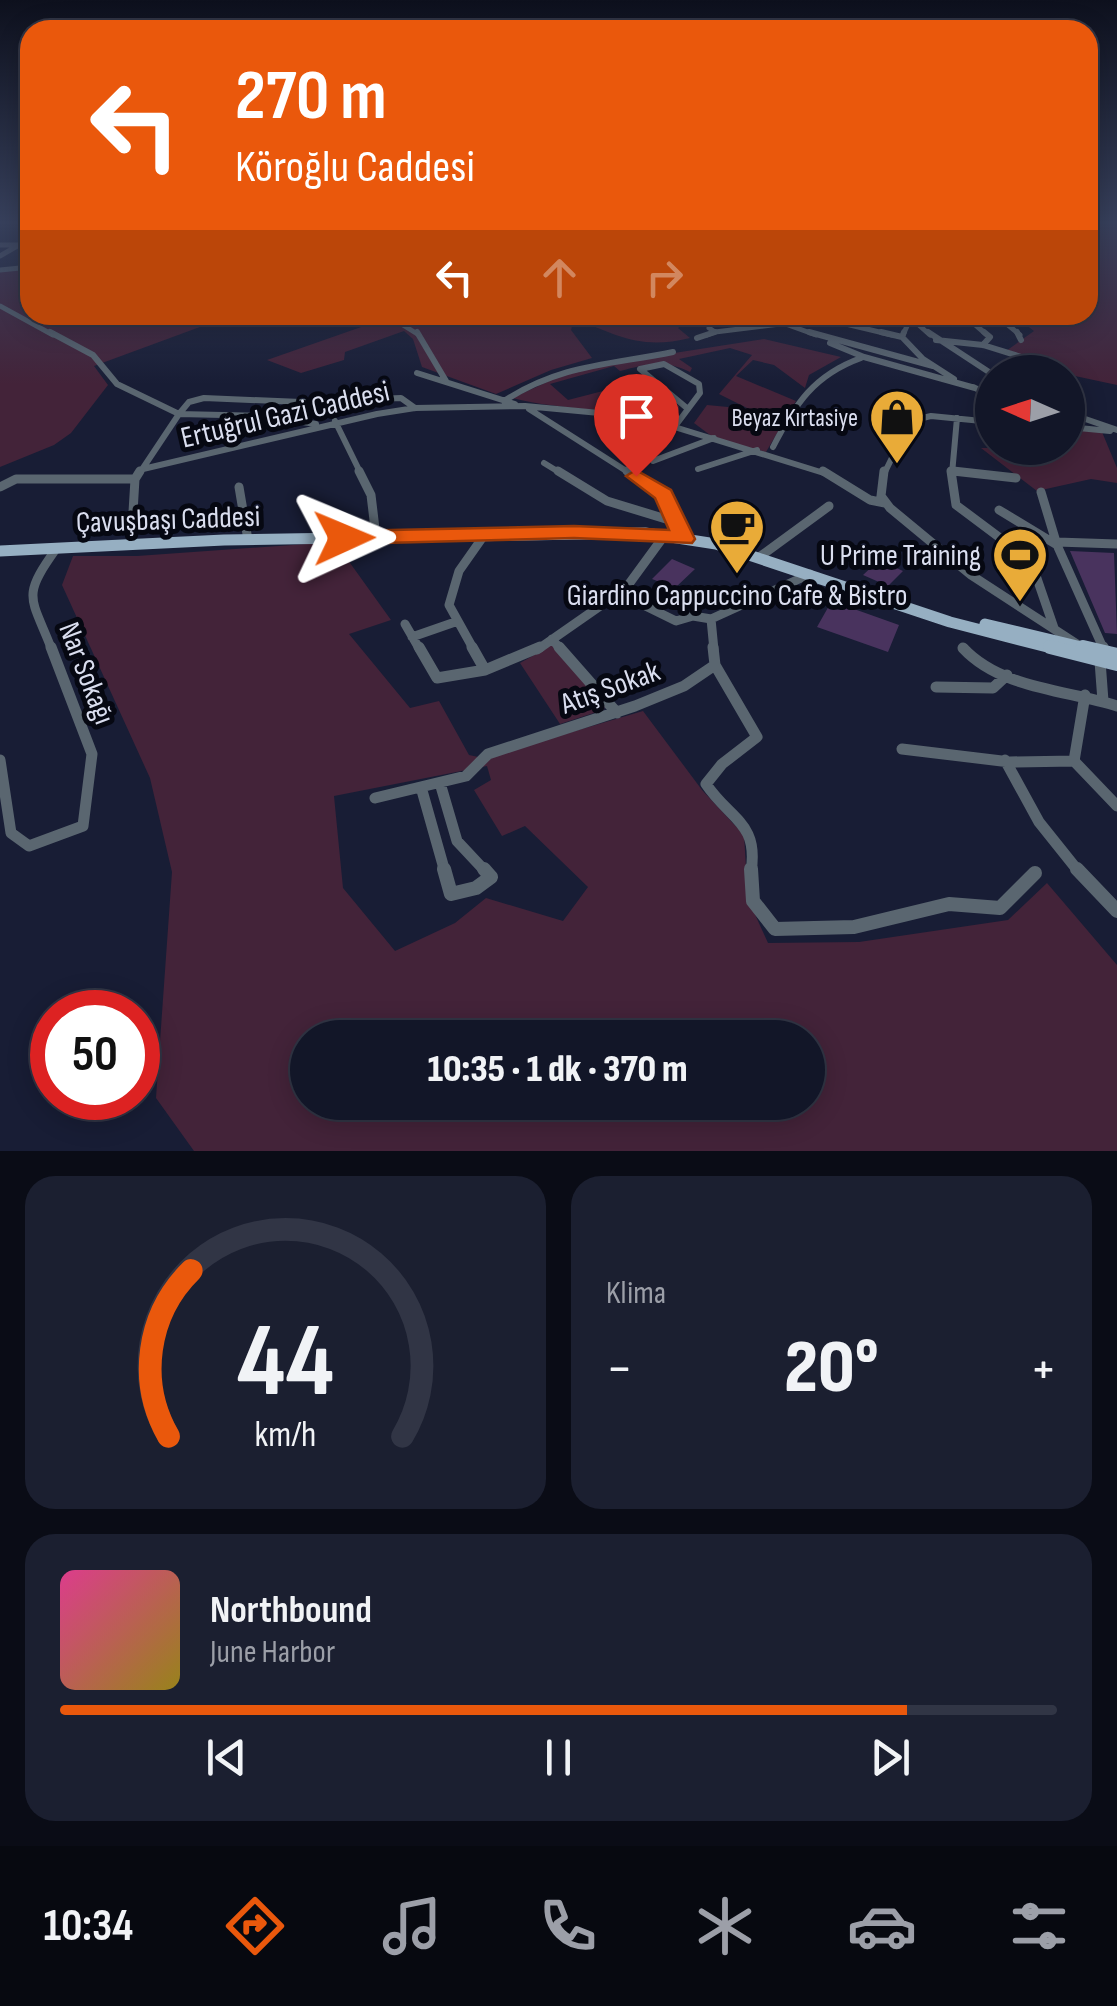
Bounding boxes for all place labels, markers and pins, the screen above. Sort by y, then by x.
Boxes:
pin [594,374,679,477]
shop icon: Beyaz Kırtasiye [867,387,927,466]
place label: Beyaz Kırtasiye [732,403,858,434]
cafe icon: Giardino Cappuccino Cafe & Bistro [707,497,767,576]
sports icon: U Prime Training [990,525,1050,604]
place label: U Prime Training [820,538,981,574]
place label: Giardino Cappuccino Cafe & Bistro [567,578,907,614]

